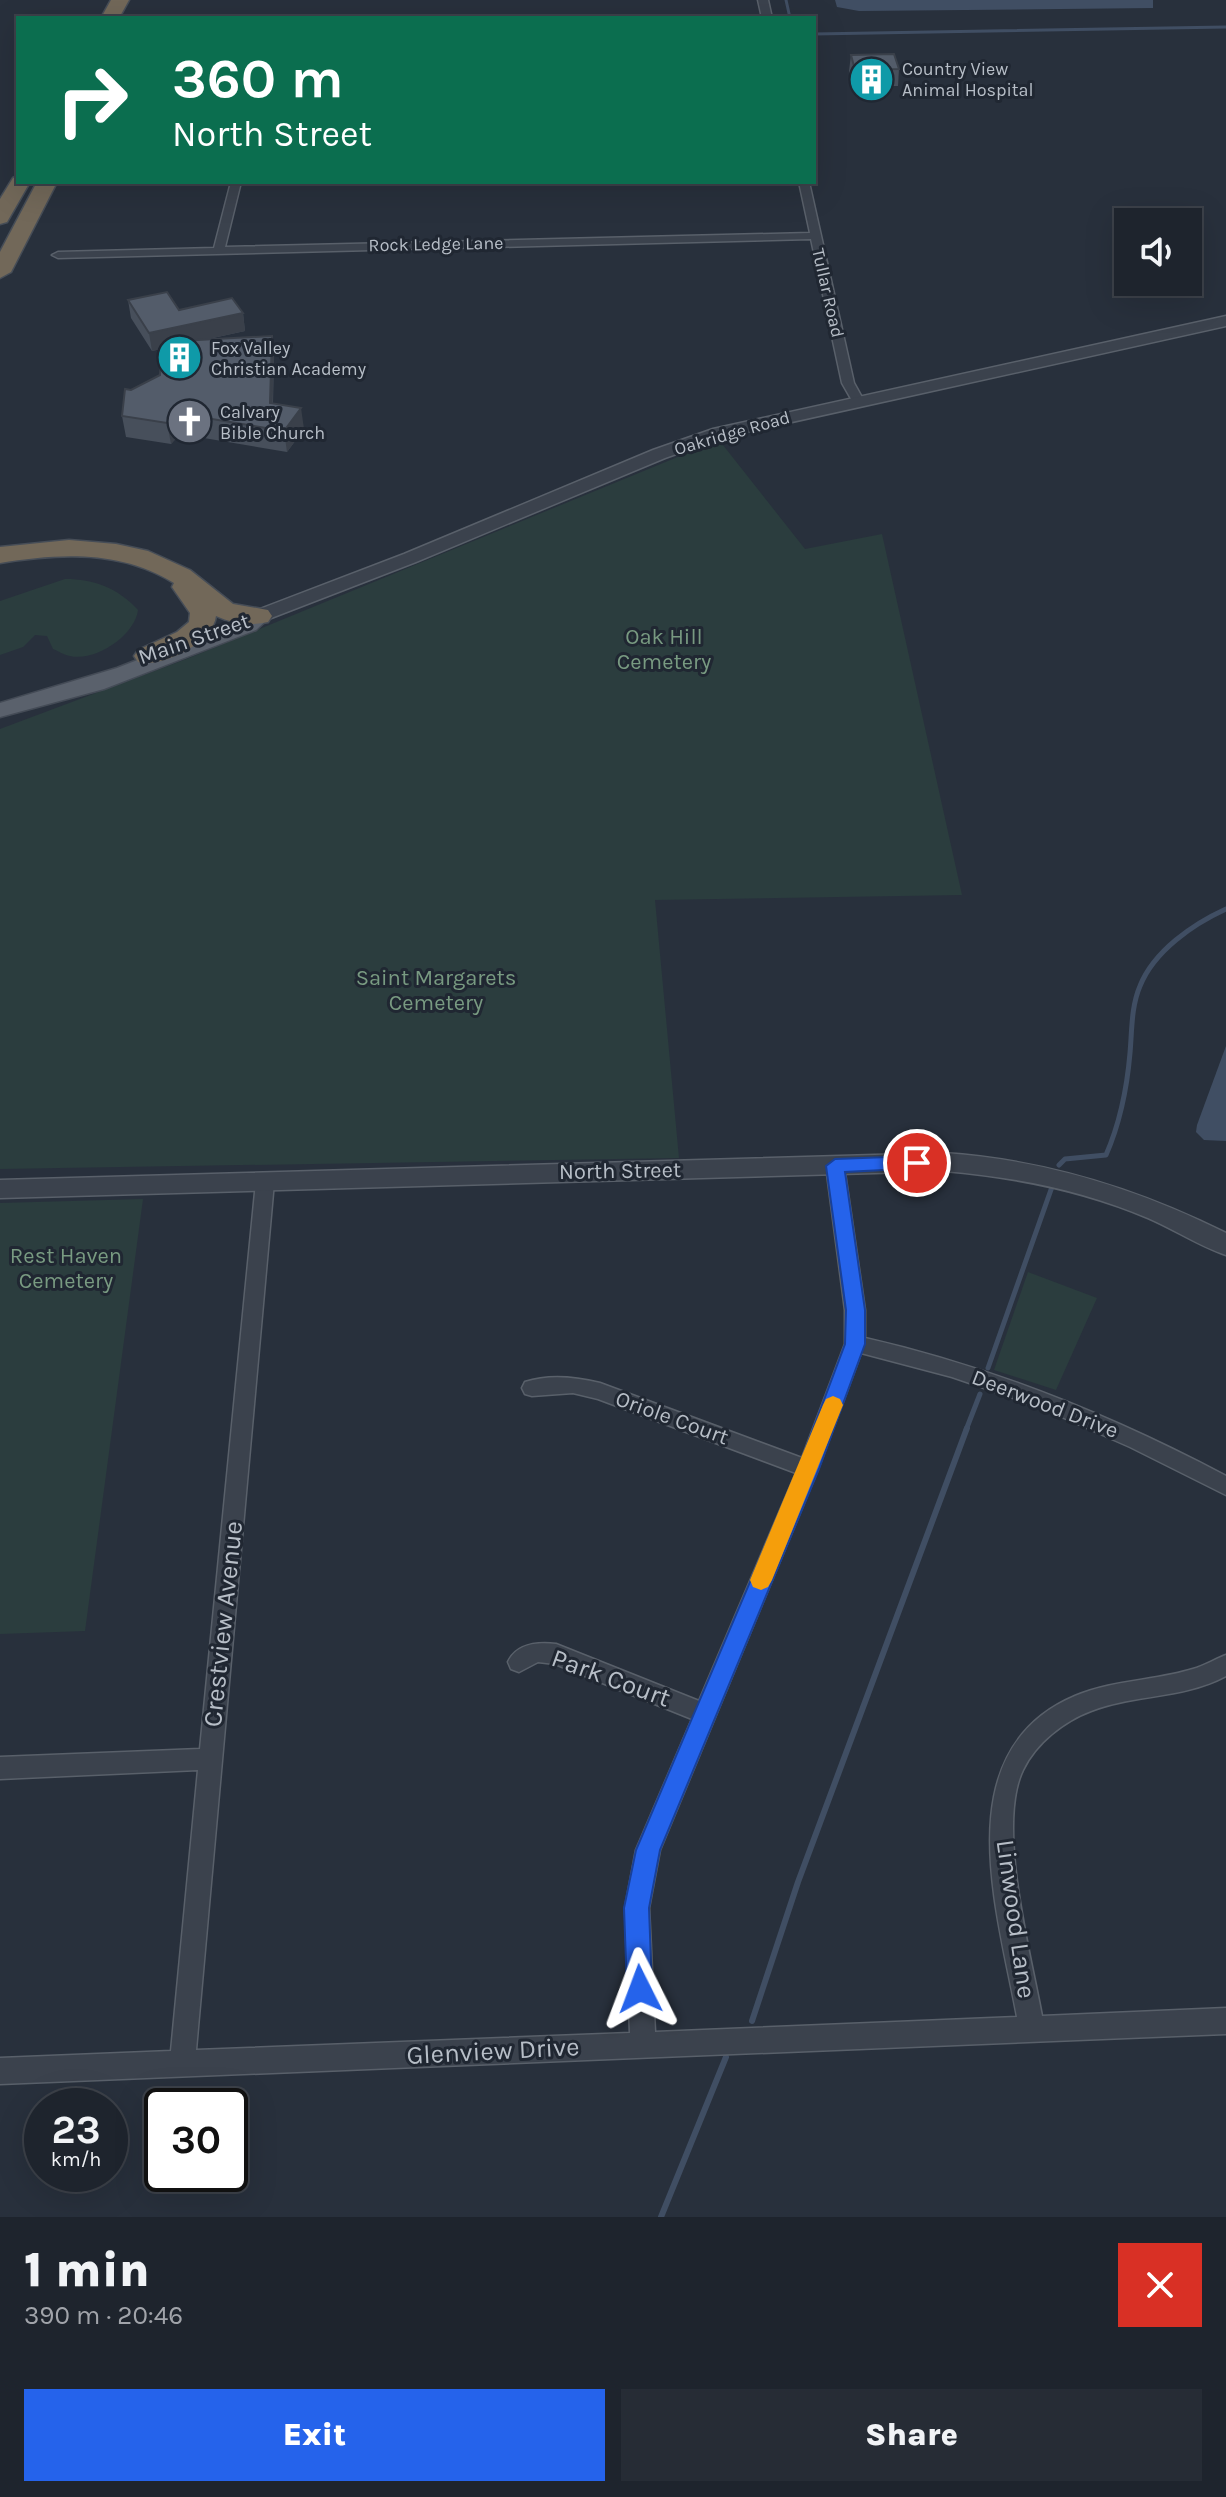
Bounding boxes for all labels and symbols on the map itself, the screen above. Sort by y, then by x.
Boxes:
building icon: Country View Animal Hospital [847,55,895,103]
place label: Country View Animal Hospital [902,58,1034,101]
street label: Rock Ledge Lane [368,232,504,256]
street label: Tullar Road [807,246,849,340]
building icon: Fox Valley Christian Academy [156,334,204,382]
place label: Fox Valley Christian Academy [211,337,367,380]
church icon: Calvary Bible Church [165,398,213,446]
place label: Calvary Bible Church [220,401,325,444]
street label: Oakridge Road [672,406,792,460]
street label: Main Street [135,608,253,670]
park label: Oak Hill Cemetery [617,624,711,675]
park label: Saint Margarets Cemetery [356,965,516,1016]
pin [883,1129,951,1197]
street label: North Street [559,1157,681,1185]
park label: Rest Haven Cemetery [10,1243,122,1294]
street label: Deerwood Drive [968,1364,1122,1444]
street label: Oriole Court [612,1386,732,1450]
street label: Crestview Avenue [197,1520,249,1728]
street label: Park Court [547,1642,675,1714]
street label: Linwood Lane [990,1838,1042,2000]
position arrow [598,1947,682,2031]
street label: Glenview Drive [406,2031,580,2071]
speed limit sign: 30 [144,2088,248,2192]

